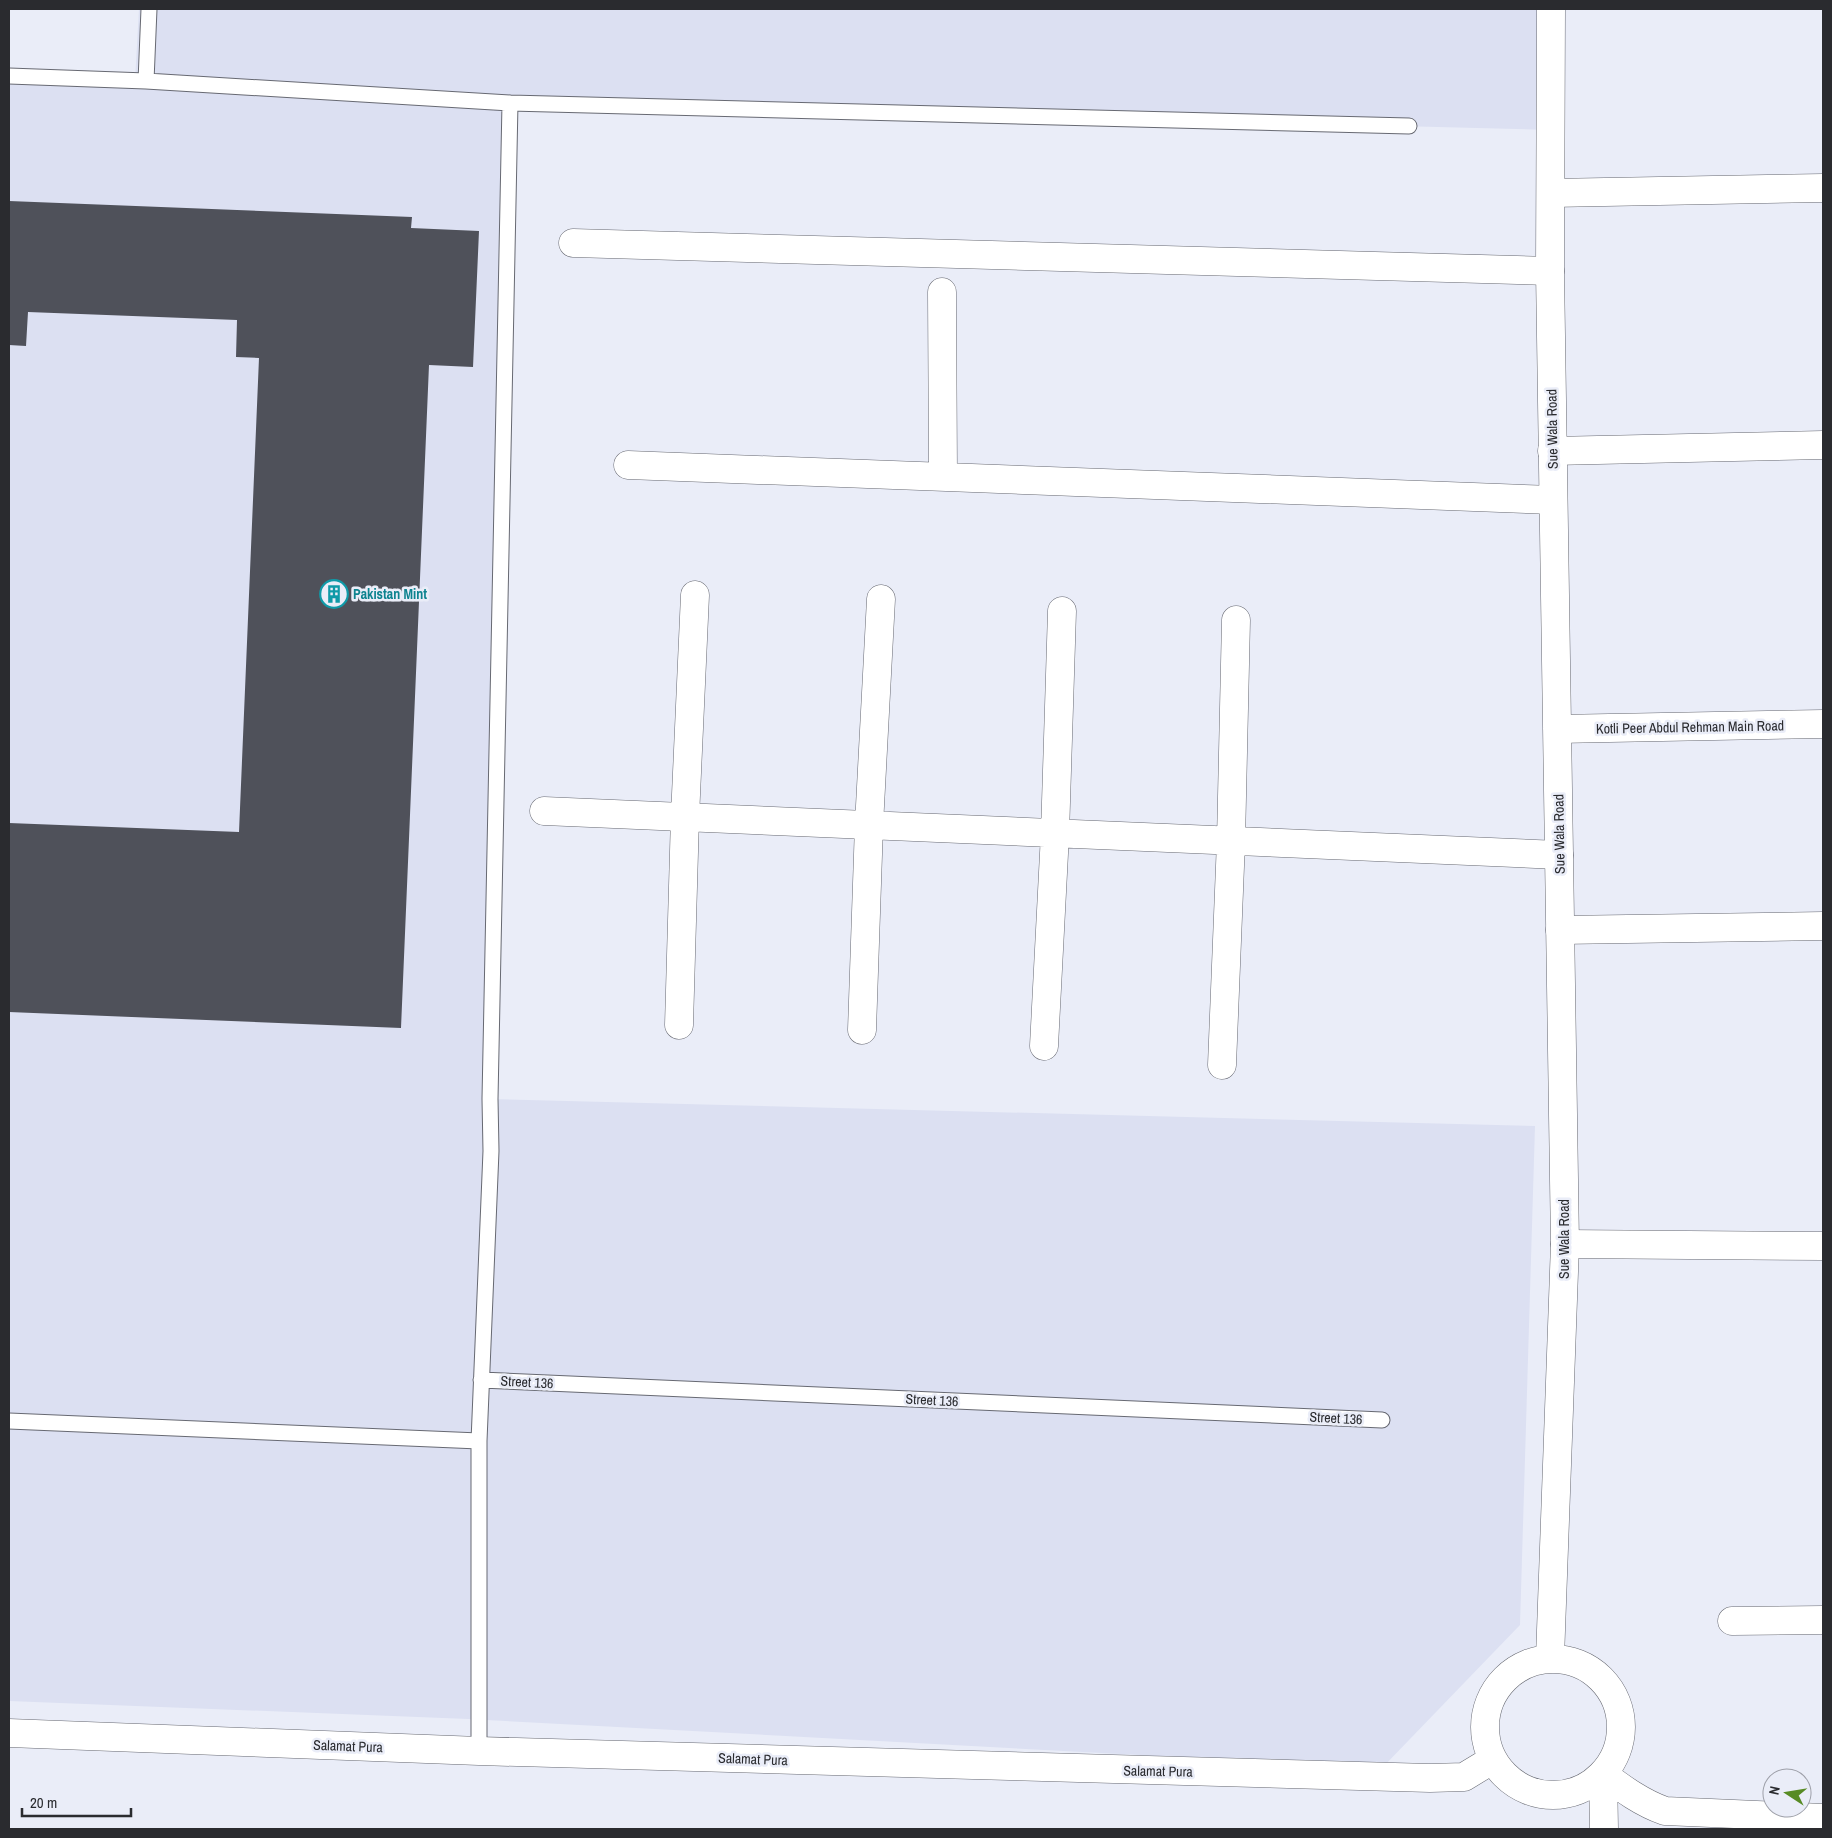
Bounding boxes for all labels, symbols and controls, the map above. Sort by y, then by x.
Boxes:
street label: Sue Wala Road [1542,389,1562,469]
building icon: Pakistan Mint [319,579,349,609]
place label: Pakistan Mint [353,585,427,603]
street label: Kotli Peer Abdul Rehman Main Road [1596,716,1784,738]
street label: Sue Wala Road [1549,794,1569,874]
street label: Sue Wala Road [1555,1199,1573,1279]
street label: Street 136 [500,1372,554,1392]
street label: Street 136 [905,1390,959,1410]
street label: Street 136 [1309,1408,1363,1428]
street label: Salamat Pura [313,1736,384,1756]
street label: Salamat Pura [718,1749,789,1769]
street label: Salamat Pura [1123,1761,1194,1781]
north arrow [1762,1768,1812,1818]
text: N [1765,1784,1784,1796]
scale bar [22,1786,131,1818]
text: 20 m [30,1792,57,1813]

